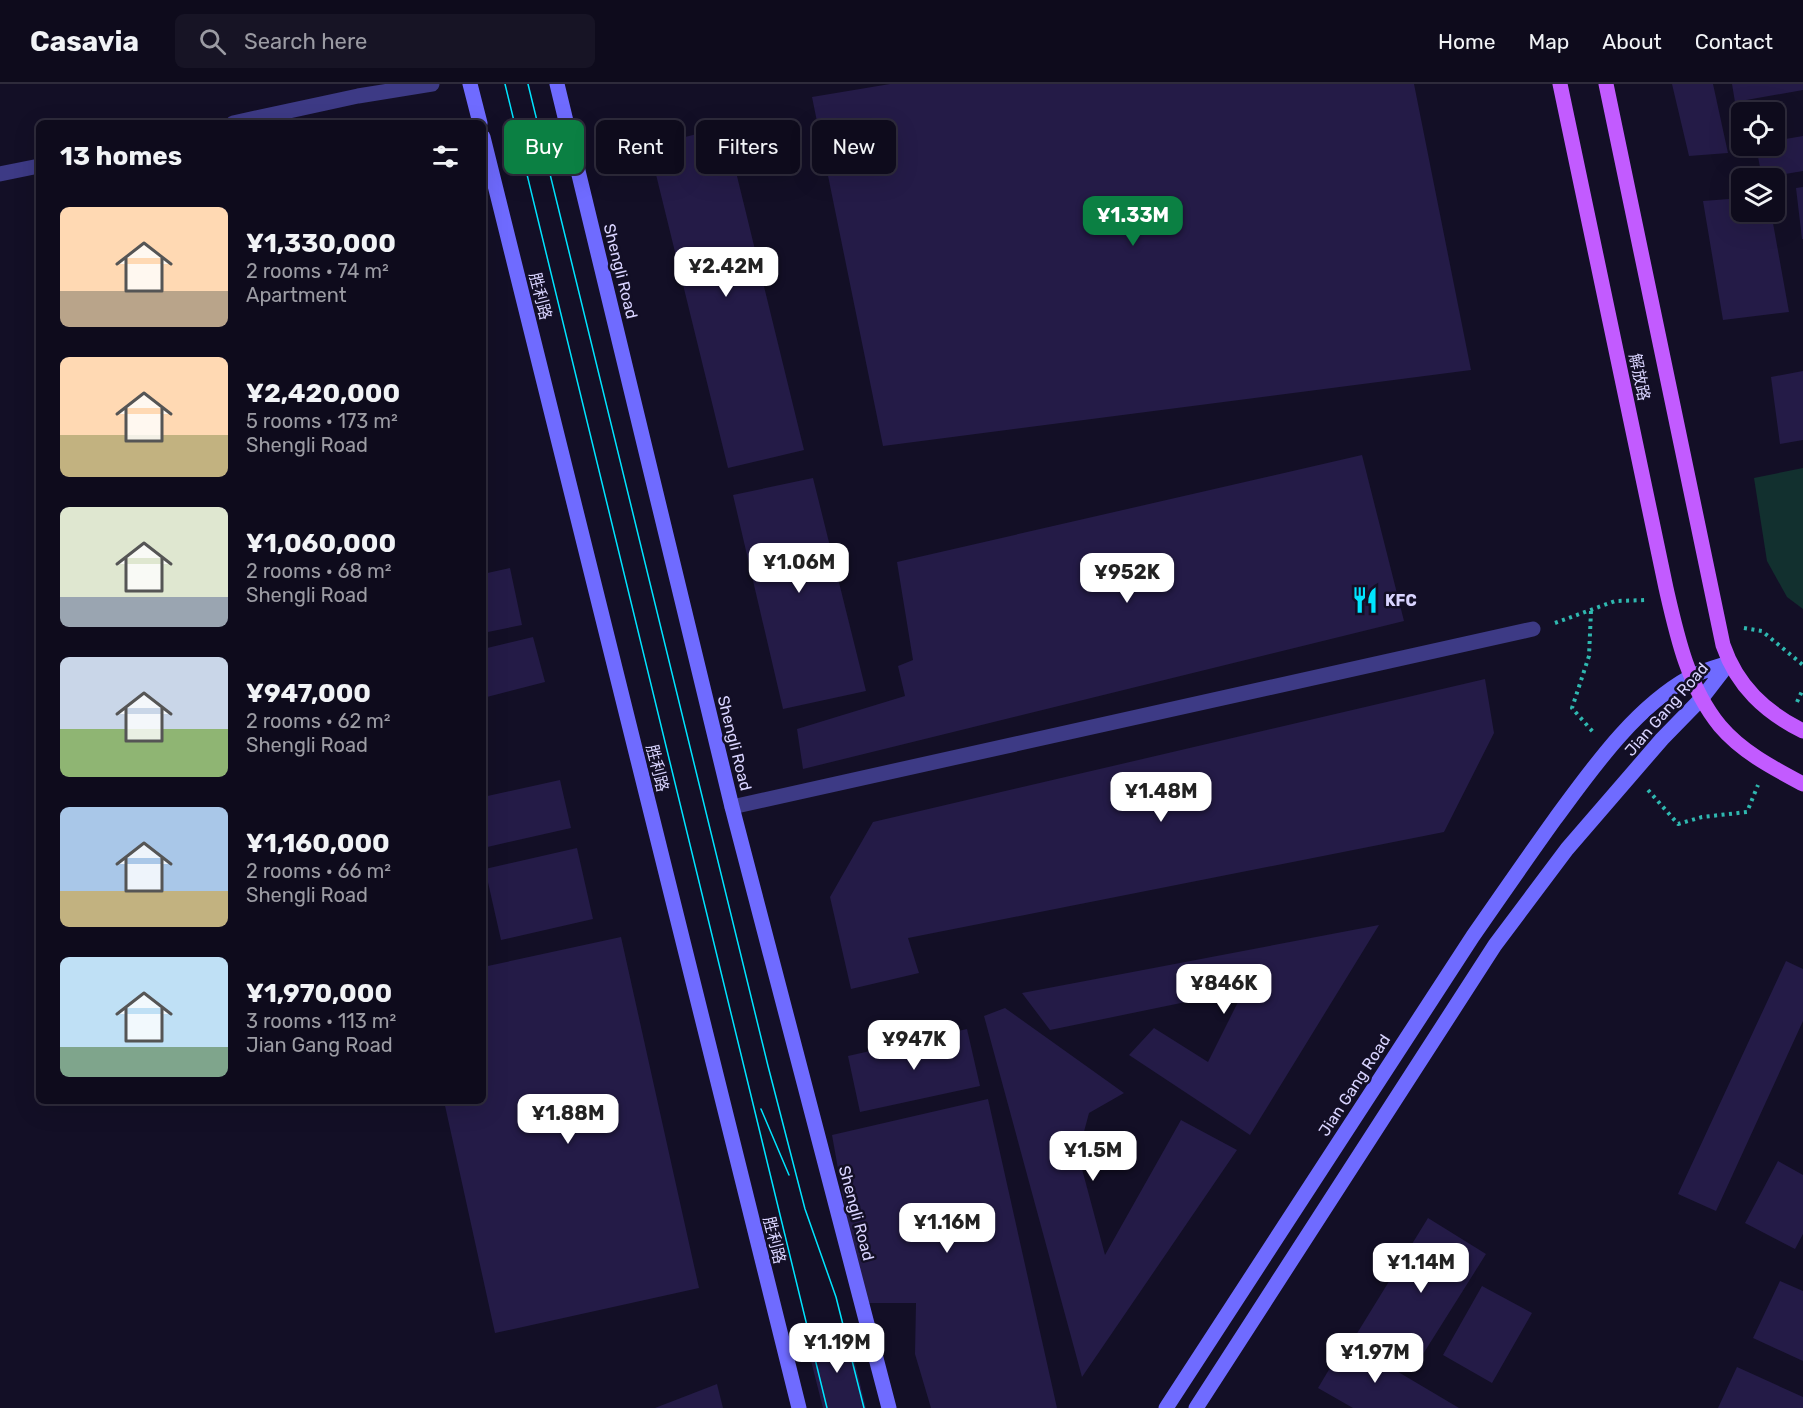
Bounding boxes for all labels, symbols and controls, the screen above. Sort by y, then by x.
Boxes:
search box [175,14,595,68]
text: Casavia [30,25,139,58]
icon: search [196,25,229,58]
text: Search here [244,28,367,55]
text: Home [1438,29,1495,54]
text: Map [1528,29,1569,54]
text: About [1602,29,1662,54]
text: Contact [1695,29,1773,54]
map controls [1731,102,1785,222]
button: locate [1731,102,1785,156]
chip: Buy [504,120,584,174]
chip: Rent [596,120,684,174]
chip: Filters [696,120,800,174]
chip: New [812,120,896,174]
icon: filters [429,140,462,173]
text: 13 homes [60,141,182,172]
button: layers [1731,168,1785,222]
pin: ¥1.33M [1084,196,1182,247]
text: ¥1.33M [1097,203,1169,227]
street label: Shengli Road [600,222,642,321]
text: ¥1,330,000 [246,228,396,259]
icon: home [108,231,180,303]
pin: ¥2.42M [677,247,775,298]
text: ¥2.42M [688,254,764,278]
text: 2 rooms · 74 m² [246,259,389,283]
street label: 胜利路 [525,271,556,322]
text: Apartment [246,283,347,307]
street label: 解放路 [1625,352,1654,403]
text: ¥2,420,000 [246,378,400,409]
icon: home [108,381,180,453]
text: 5 rooms · 173 m² [246,409,398,433]
text: Shengli Road [246,433,368,457]
text: ¥1,060,000 [246,528,396,559]
icon: home [108,531,180,603]
pin: ¥1.06M [750,543,848,594]
text: ¥1.06M [763,550,835,574]
pin: ¥952K [1085,553,1169,604]
text: 2 rooms · 68 m² [246,559,392,583]
text: ¥952K [1094,560,1160,584]
text: Shengli Road [246,583,368,607]
restaurant icon: KFC [1350,585,1380,615]
place label: KFC [1385,591,1417,610]
street label: Jian Gang Road [1621,659,1712,760]
text: ¥947,000 [246,678,371,709]
icon: home [108,681,180,753]
street label: Shengli Road [714,694,756,793]
text: 2 rooms · 62 m² [246,709,391,733]
text: Shengli Road [246,733,368,757]
street label: 胜利路 [642,743,673,794]
pin: ¥1.48M [1112,772,1210,823]
text: ¥1.48M [1124,779,1198,803]
text: ¥1,160,000 [246,828,390,859]
icon: home [108,831,180,903]
text: 2 rooms · 66 m² [246,859,391,883]
text: Shengli Road [246,883,368,907]
pin: ¥846K [1182,964,1266,1015]
text: ¥846K [1190,971,1258,995]
text: ¥1,970,000 [246,978,392,1009]
icon: home [108,981,180,1053]
text: 3 rooms · 113 m² [246,1009,396,1033]
pin: ¥947K [872,1020,956,1071]
text: ¥947K [882,1027,946,1051]
street label: Jian Gang Road [1315,1031,1394,1140]
text: Jian Gang Road [246,1033,393,1057]
pin: ¥1.88M [519,1094,617,1145]
text: ¥1.88M [532,1101,604,1125]
pin: ¥1.5M [1051,1131,1135,1182]
text: ¥1.5M [1064,1138,1122,1162]
street label: Shengli Road [835,1164,878,1263]
pin: ¥1.16M [898,1203,996,1254]
text: ¥1.16M [913,1210,981,1234]
street label: 胜利路 [759,1215,790,1266]
pin: ¥1.14M [1372,1243,1470,1294]
text: ¥1.14M [1387,1250,1455,1274]
pin: ¥1.19M [788,1323,886,1374]
text: ¥1.19M [803,1330,871,1354]
pin: ¥1.97M [1326,1333,1424,1384]
text: ¥1.97M [1340,1340,1410,1364]

